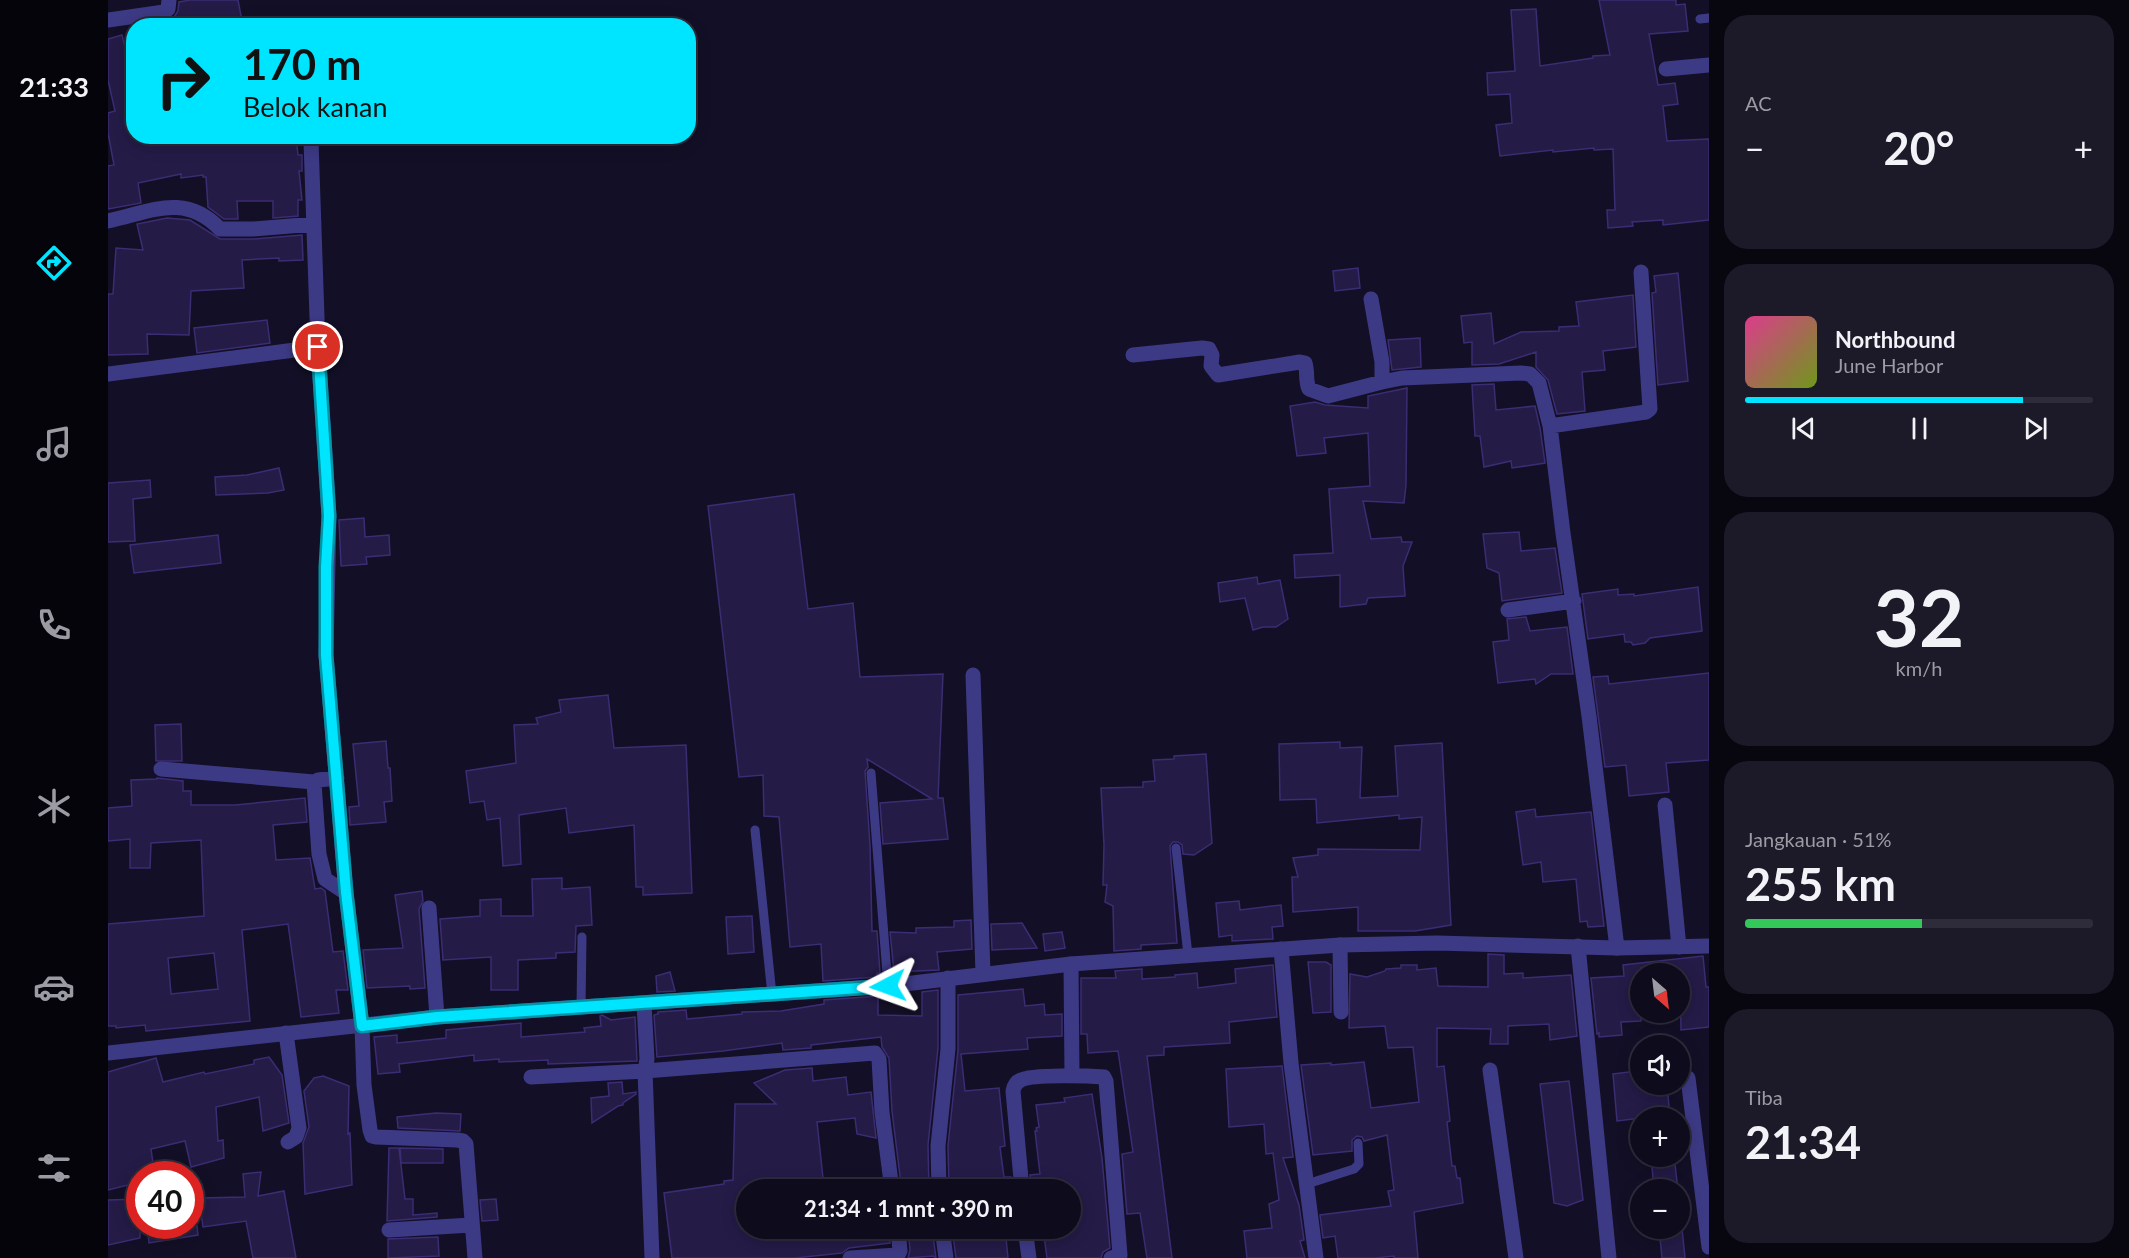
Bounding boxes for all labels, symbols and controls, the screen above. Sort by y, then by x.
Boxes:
text: 170 m [243,39,361,89]
icon: right [144,42,222,120]
text: 21:33 [19,70,89,103]
text: Belok kanan [243,90,388,123]
text: AC [1745,91,1772,115]
text: 20° [1884,121,1954,175]
text: − [1745,128,1764,168]
text: + [2074,128,2093,168]
icon: directions [33,242,75,284]
pin [292,321,343,372]
text: Northbound [1835,326,1955,353]
icon: arrive [301,330,334,363]
text: June Harbor [1835,353,1943,377]
icon: previous [1787,412,1820,445]
icon: pause [1903,412,1936,445]
icon: next [2019,412,2052,445]
icon: music [33,423,75,465]
text: 32 [1874,570,1964,664]
icon: phone [33,604,75,646]
text: km/h [1896,656,1942,680]
icon: climate [33,785,75,827]
text: Jangkauan · 51% [1745,827,1892,851]
text: 255 km [1745,857,1896,911]
position arrow [856,954,920,1018]
north arrow [1630,963,1690,1023]
map controls [1630,963,1690,1239]
icon: car [33,966,75,1008]
button: sound [1630,1035,1690,1095]
text: Tiba [1745,1085,1783,1109]
button: + [1630,1107,1690,1167]
text: 21:34 [1745,1115,1861,1169]
icon: filters [33,1147,75,1189]
speed limit sign: 40 [126,1161,204,1239]
button: − [1630,1179,1690,1239]
text: 21:34 · 1 mnt · 390 m [804,1195,1013,1222]

